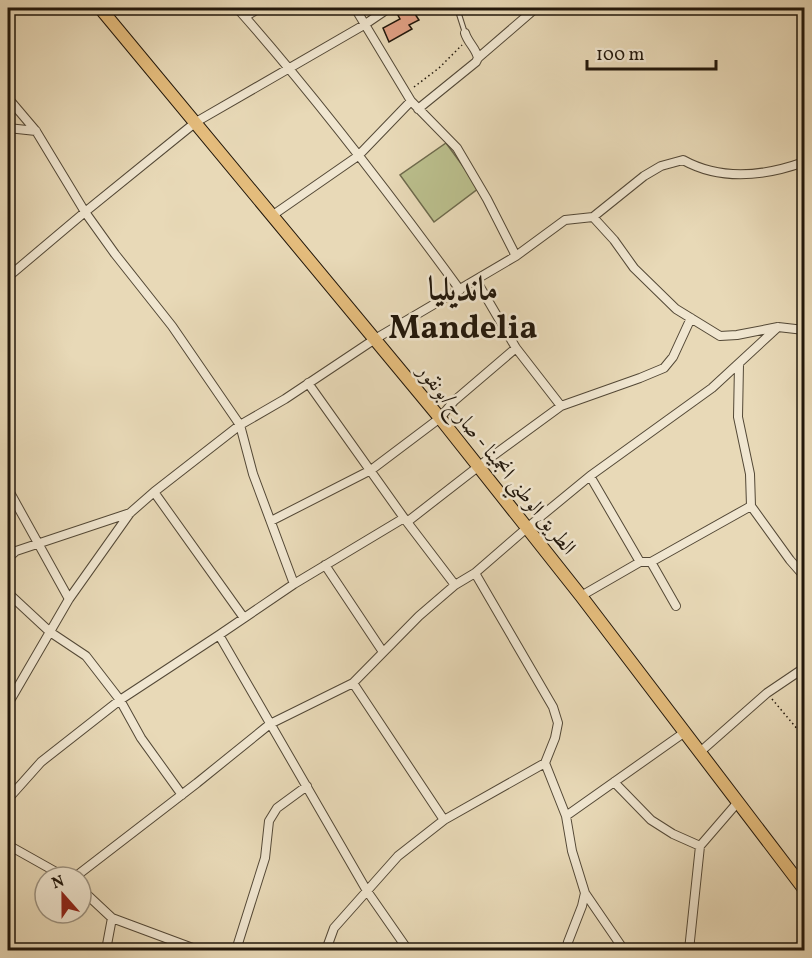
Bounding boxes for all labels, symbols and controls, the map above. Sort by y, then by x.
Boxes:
scale bar [587,33,716,71]
text: 100 m [596,43,645,68]
district label: مانديليا Mandelia [389,269,537,353]
street label: الطريق الوطني انجمينا - صارح/بونقور [405,357,582,564]
north arrow [33,865,93,925]
text: N [49,870,68,895]

